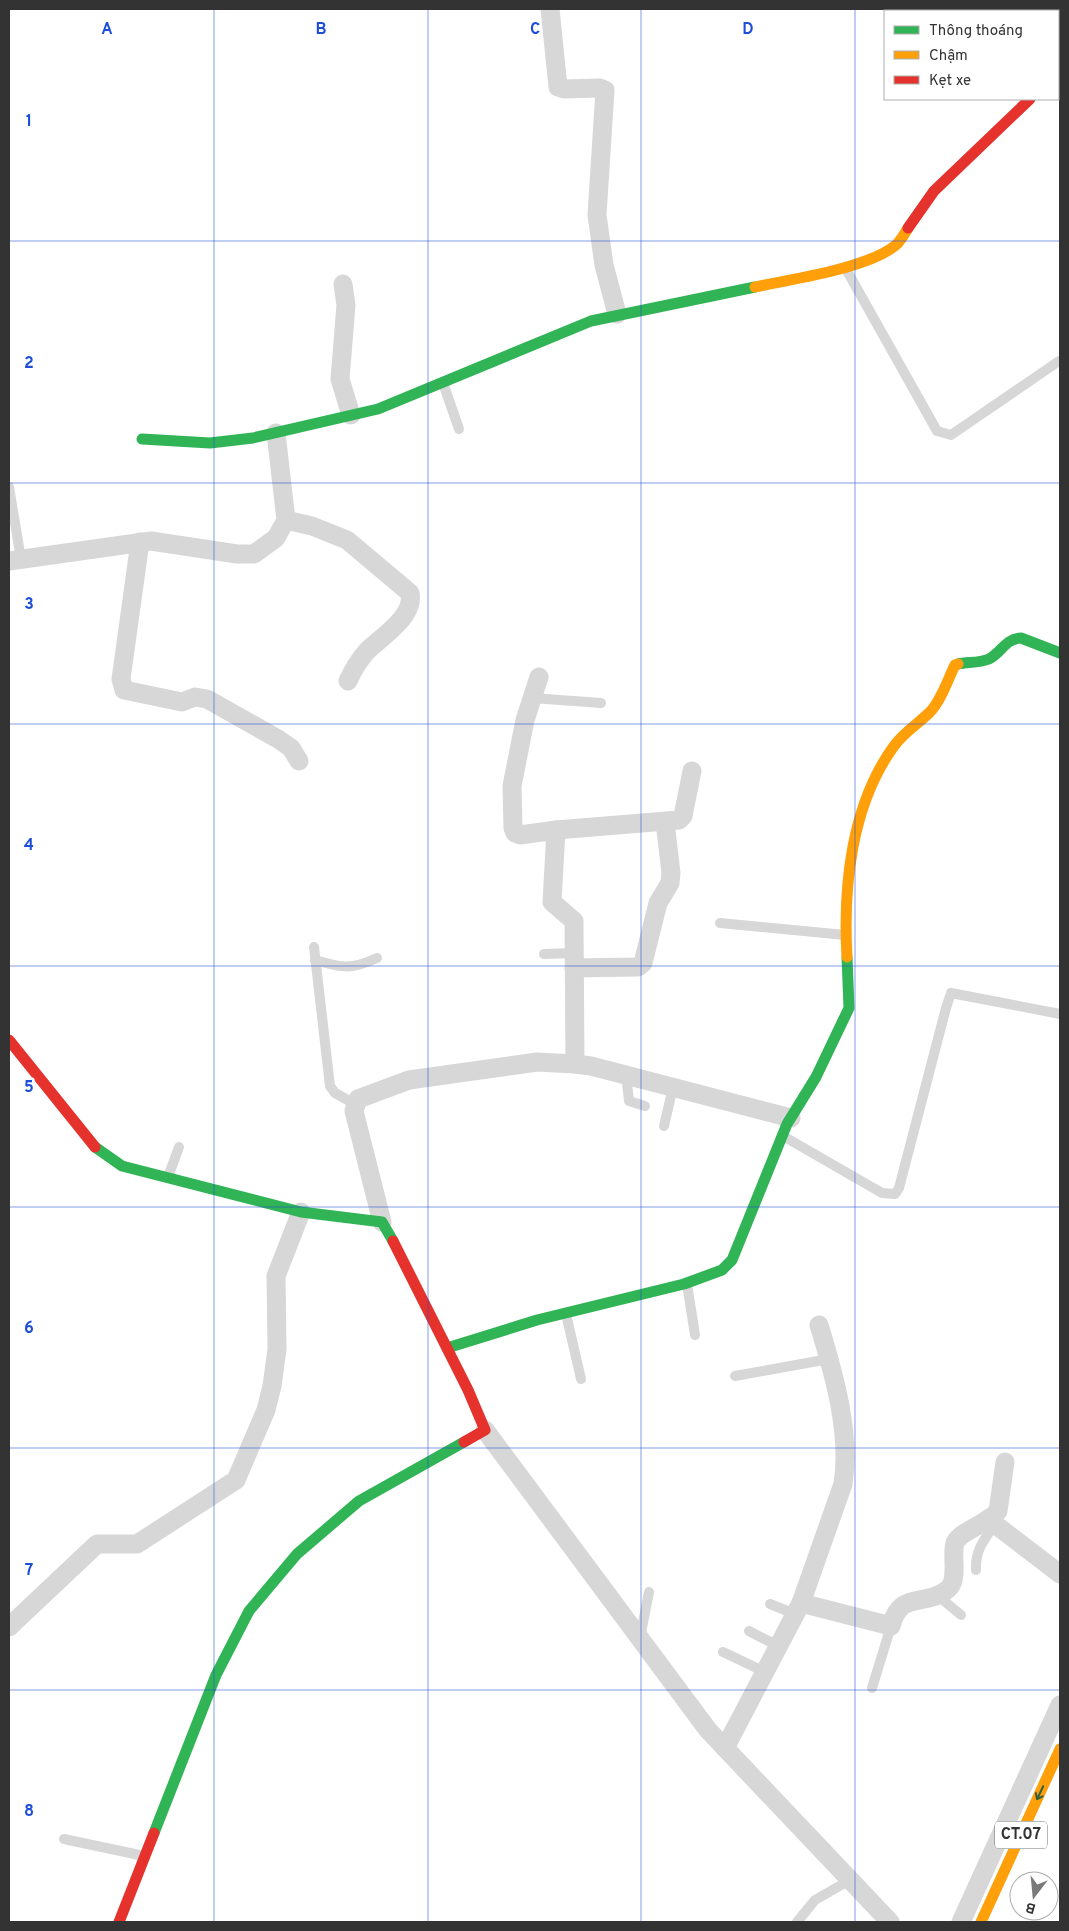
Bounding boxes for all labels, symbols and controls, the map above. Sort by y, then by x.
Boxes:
legend [884,10,1059,100]
text: A [101,20,113,40]
text: B [315,20,327,40]
text: C [530,20,540,40]
text: D [742,20,754,40]
text: Thông thoáng [929,22,1023,41]
text: Chậm [929,47,968,66]
text: Kẹt xe [929,72,971,91]
text: 1 [26,112,32,132]
text: 2 [24,354,34,374]
text: 3 [24,595,34,615]
text: 4 [24,836,34,856]
text: 5 [24,1078,34,1098]
text: 6 [24,1319,34,1339]
text: 7 [25,1561,33,1581]
one-way arrow [1035,1785,1044,1800]
text: 8 [24,1802,34,1822]
road number: CT.07 [995,1822,1047,1848]
north arrow [1009,1871,1059,1921]
text: B [1024,1898,1038,1917]

